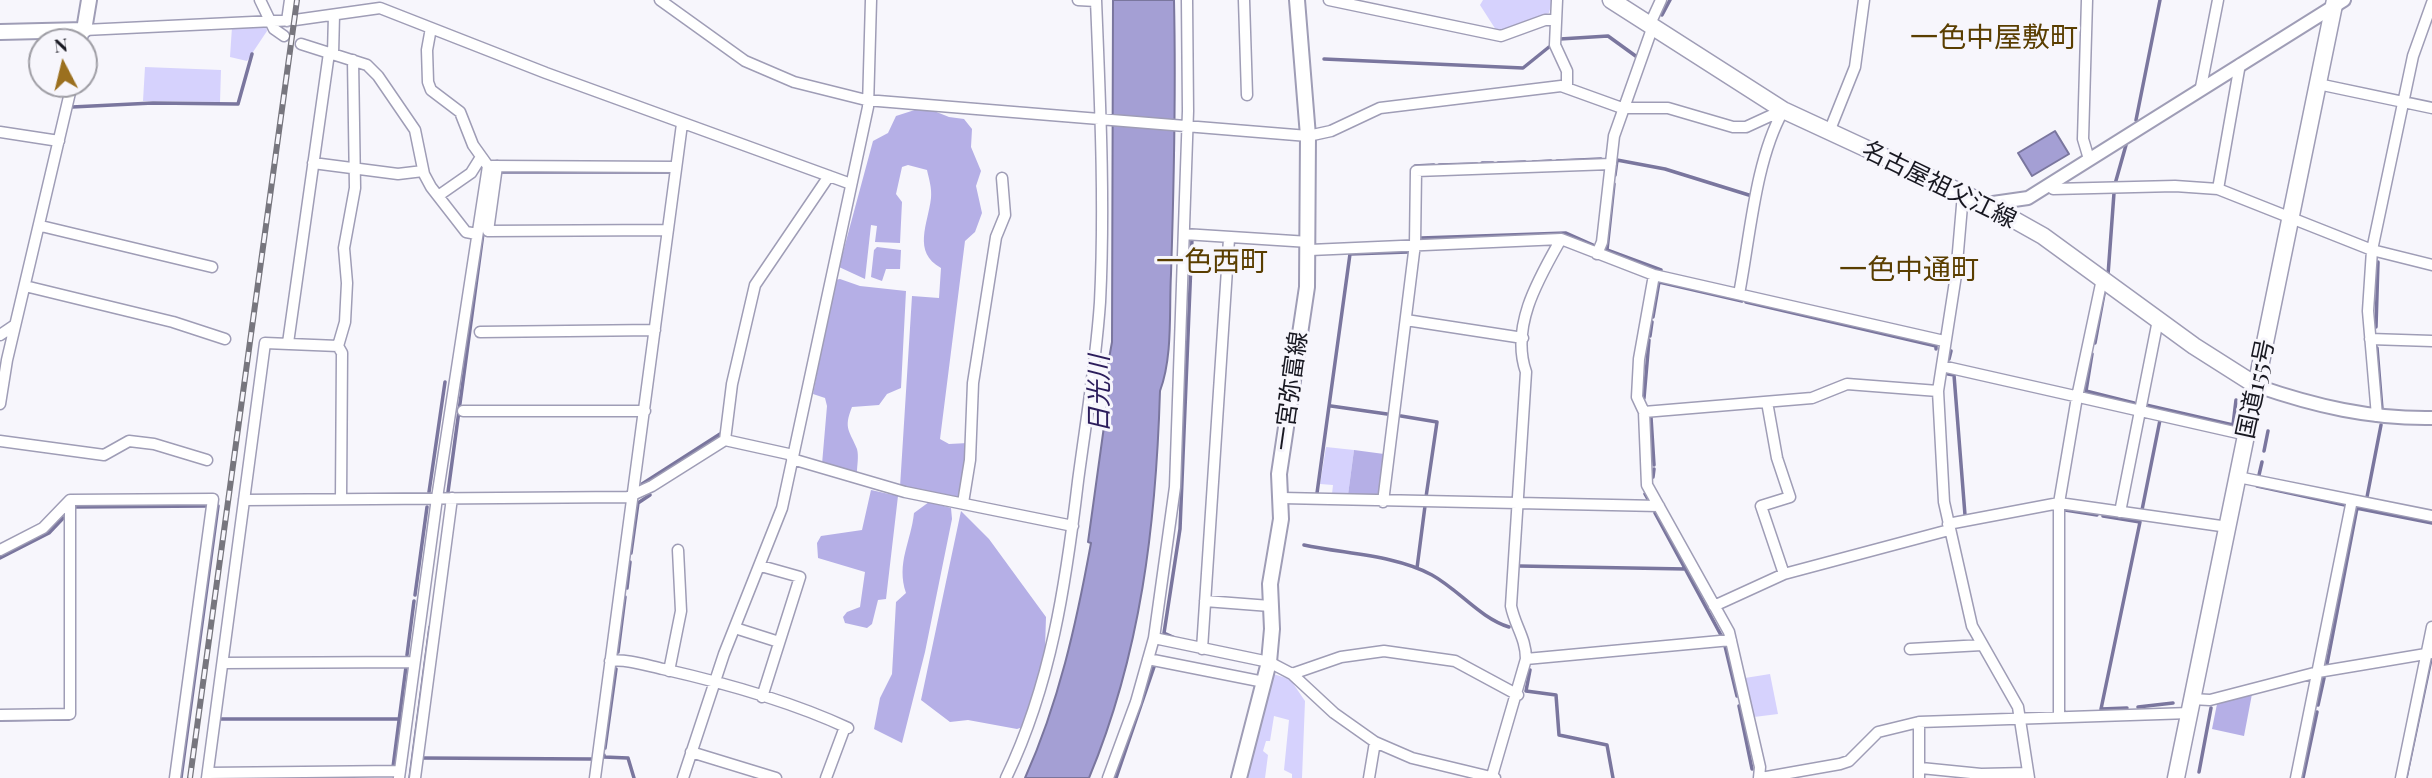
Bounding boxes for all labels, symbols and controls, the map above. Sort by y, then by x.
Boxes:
district label: 一色中屋敷町 [1910,21,2078,55]
north arrow [28,28,98,98]
text: N [52,30,69,58]
street label: 名古屋祖父江線 [1857,135,2021,235]
district label: 一色西町 [1156,245,1268,279]
district label: 一色中通町 [1839,253,1979,287]
street label: 一宮弥富線 [1268,330,1314,452]
street label: 国道155号 [2231,337,2281,441]
water label: 日光川 [1084,355,1116,433]

